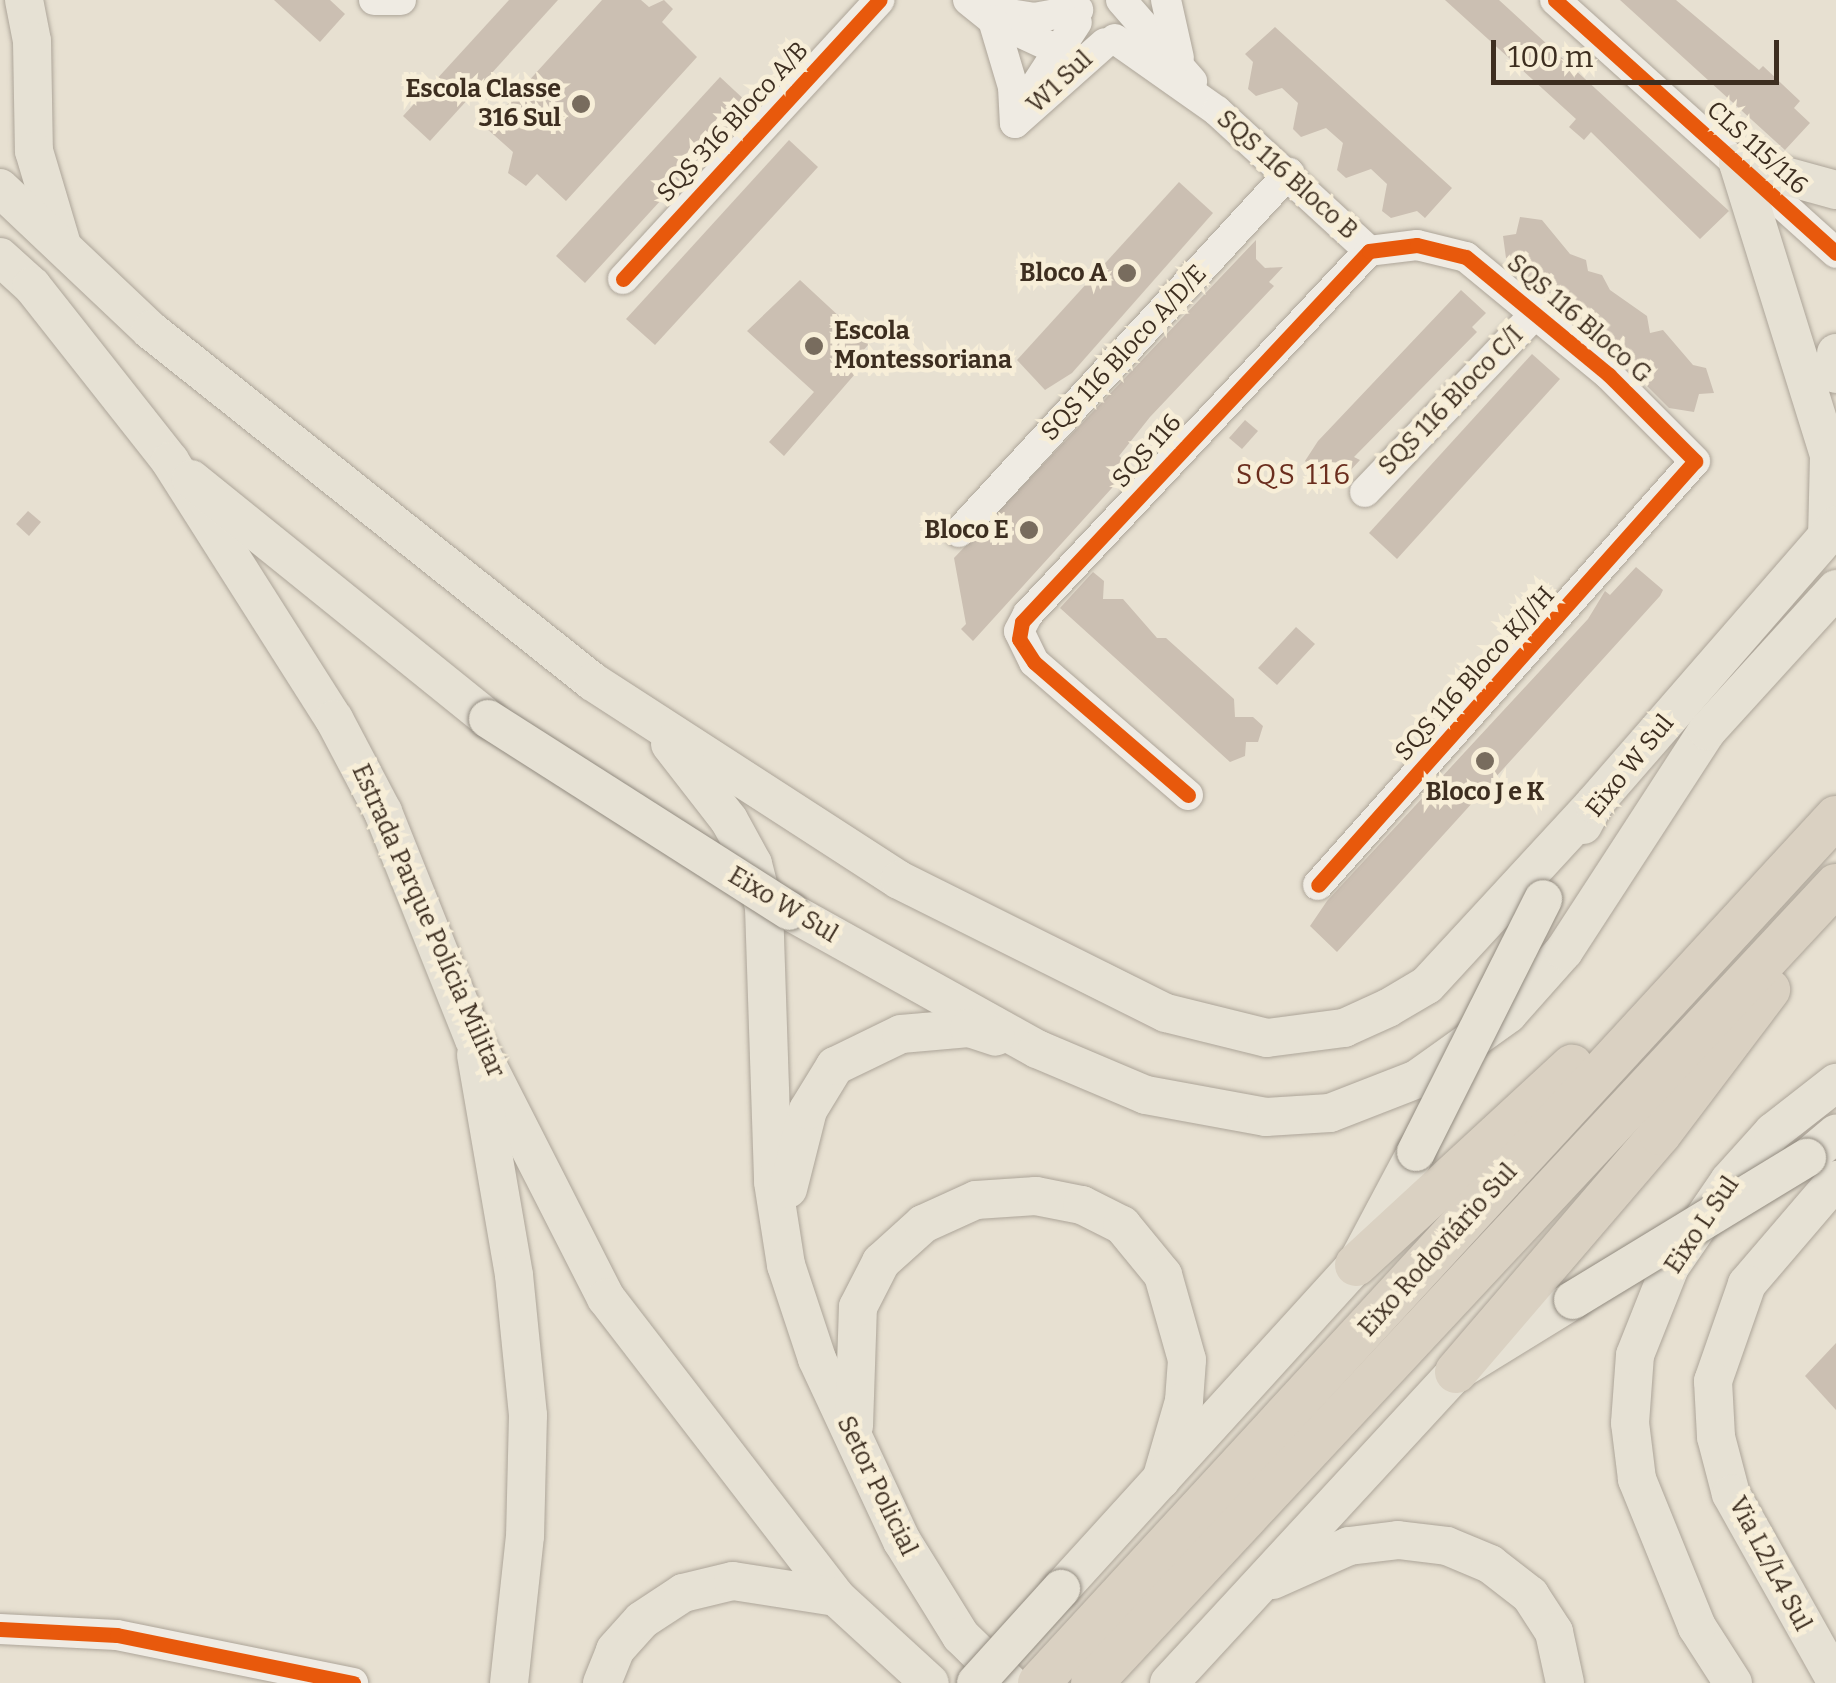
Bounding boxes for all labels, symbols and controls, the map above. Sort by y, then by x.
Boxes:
scale bar [1496,20,1784,82]
street label: SQS 316 Bloco A/B [651,36,815,208]
text: 100 m [1508,39,1593,75]
street label: W1 Sul [1021,44,1099,120]
place label: Escola Classe 316 Sul [406,75,561,134]
marker: Escola Classe 316 Sul [570,93,592,115]
street label: CLS 115/116 [1700,95,1814,201]
street label: SQS 116 Bloco B [1211,104,1363,246]
street label: SQS 116 Bloco G [1501,248,1657,390]
place label: Bloco A [1020,258,1107,288]
street label: SQS 116 Bloco A/D/E [1035,259,1213,447]
marker: Bloco A [1116,262,1138,284]
place label: Escola Montessoriana [834,317,1012,376]
street label: SQS 116 Bloco C/I [1372,320,1530,482]
marker: Escola Montessoriana [803,335,825,357]
street label: SQS 116 [1106,408,1188,494]
district label: SQS 116 [1236,458,1352,492]
place label: Bloco E [924,515,1009,545]
marker: Bloco E [1018,519,1040,541]
street label: SQS 116 Bloco K/J/H [1389,581,1561,767]
street label: Eixo W Sul [1580,709,1680,823]
marker: Bloco J e K [1474,750,1496,772]
street label: Estrada Parque Polícia Militar [345,760,511,1082]
place label: Bloco J e K [1426,777,1544,807]
street label: Eixo W Sul [723,861,843,949]
street label: Eixo Rodoviário Sul [1353,1157,1523,1343]
street label: Eixo L Sul [1659,1171,1745,1279]
street label: Setor Policial [830,1411,924,1561]
street label: Via L2/L4 Sul [1722,1492,1818,1636]

